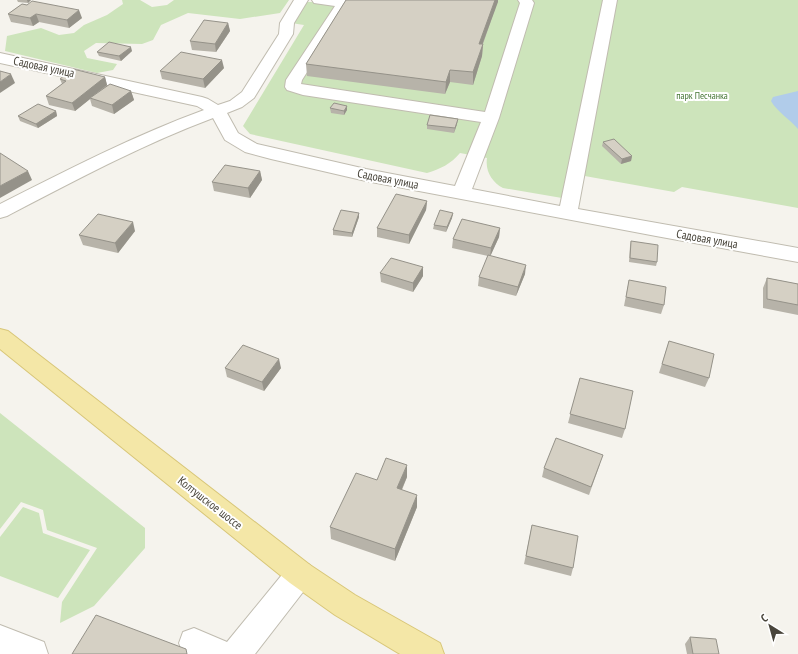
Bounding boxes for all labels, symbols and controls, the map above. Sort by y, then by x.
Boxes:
street label: Садовая улица [12,53,76,80]
park label: парк Песчанка [676,89,728,102]
street label: Садовая улица [356,165,420,192]
street label: Садовая улица [675,226,739,251]
street label: Колтушское шоссе [175,473,246,532]
north arrow [750,606,790,646]
text: С [758,611,770,625]

